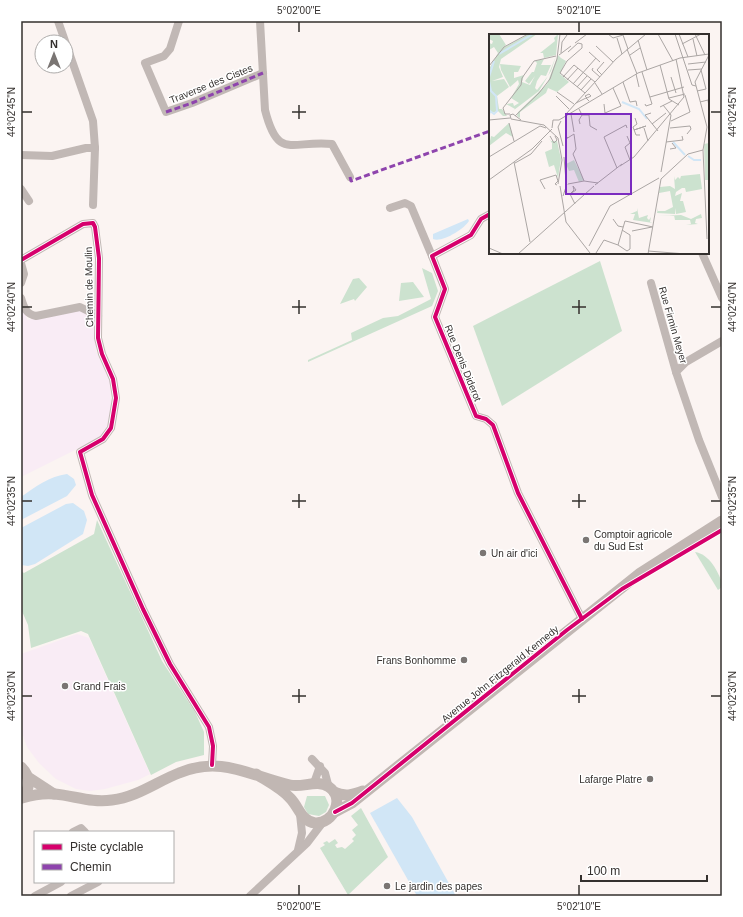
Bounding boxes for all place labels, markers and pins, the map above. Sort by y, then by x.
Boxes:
place label: Comptoir agricole du Sud Est [594,529,673,552]
marker: Comptoir agricole du Sud Est [581,535,591,545]
marker: Un air d'ici [478,548,488,558]
place label: Un air d'ici [491,548,537,559]
place label: Frans Bonhomme [377,655,456,666]
marker: Frans Bonhomme [459,655,469,665]
marker: Grand Frais [60,681,70,691]
place label: Grand Frais [73,681,126,692]
place label: Lafarge Platre [579,774,642,785]
marker: Lafarge Platre [645,774,655,784]
marker: Le jardin des papes [382,881,392,891]
place label: Le jardin des papes [395,881,482,892]

